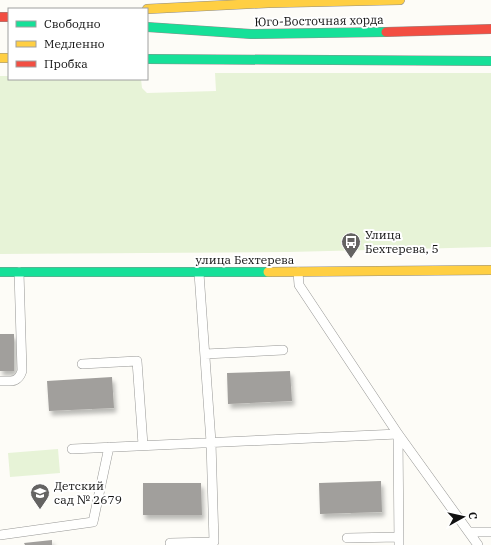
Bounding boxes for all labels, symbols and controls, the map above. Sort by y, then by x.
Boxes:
legend [8,8,148,80]
street label: Юго-Восточная хорда [254,12,384,29]
text: Свободно [44,16,101,31]
text: Медленно [44,36,105,51]
text: Пробка [44,56,88,71]
place label: Улица Бехтерева, 5 [365,227,439,256]
bus stop icon: Улица Бехтерева, 5 [340,231,362,259]
street label: улица Бехтерева [196,252,295,267]
place label: Детский сад № 2679 [54,478,122,507]
school or university icon: Детский сад № 2679 [29,482,51,510]
north arrow [443,497,483,537]
text: С [465,511,480,520]

